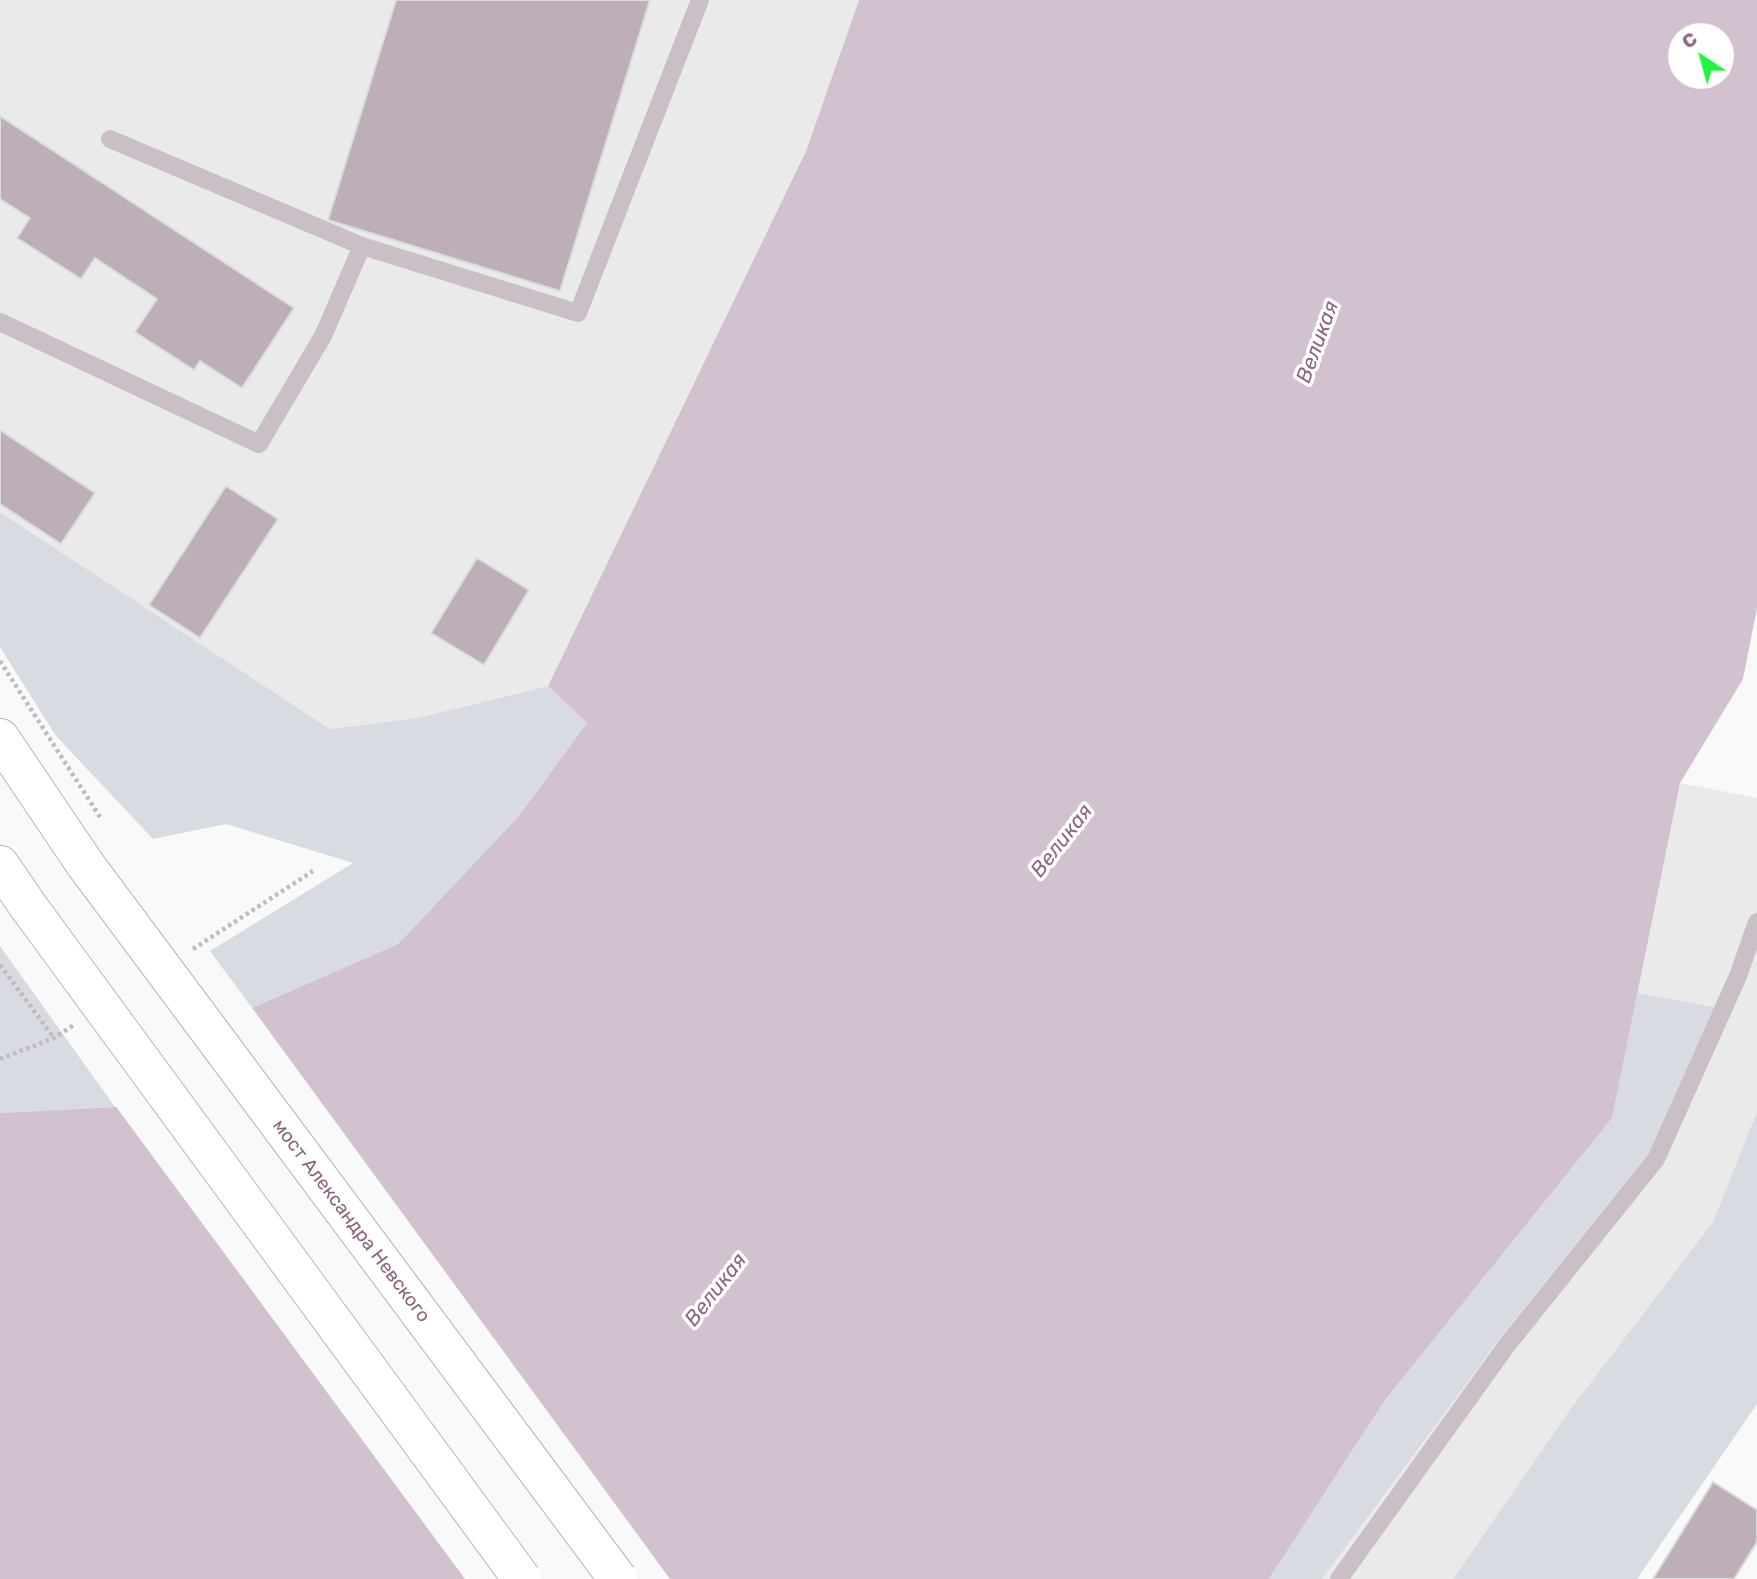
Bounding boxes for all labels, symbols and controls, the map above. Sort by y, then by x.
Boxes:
north arrow [1666,21,1736,91]
text: С [1677,27,1702,53]
water label: Великая [1292,298,1344,386]
water label: Великая [1026,800,1098,882]
street label: мост Александра Невского [267,1115,435,1327]
water label: Великая [680,1249,752,1331]

